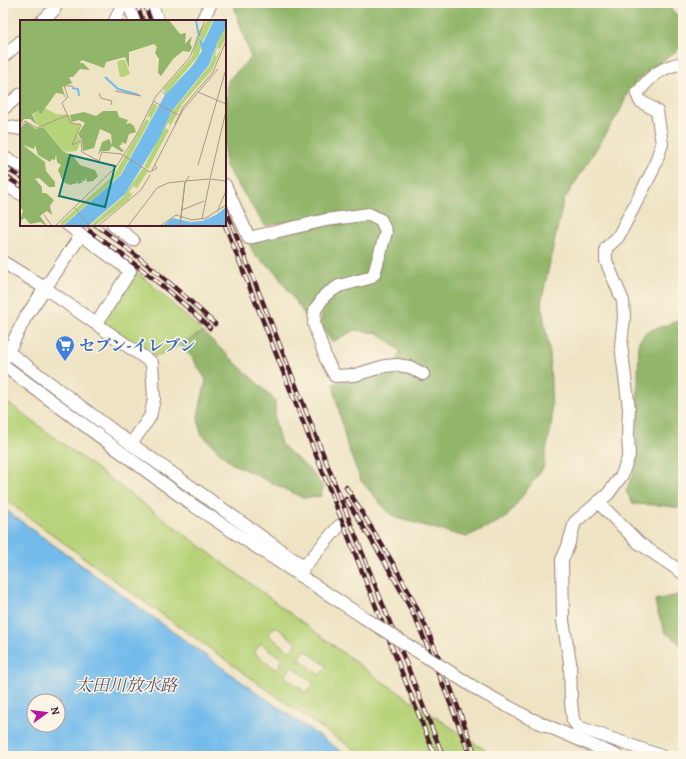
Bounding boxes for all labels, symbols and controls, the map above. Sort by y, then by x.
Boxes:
inset map [20,20,226,226]
supermarket icon: セブン-イレブン [54,334,76,362]
place label: セブン-イレブン [79,335,195,357]
water label: 太田川放水路 [75,674,178,697]
north arrow [26,693,66,733]
text: N [47,705,63,716]

